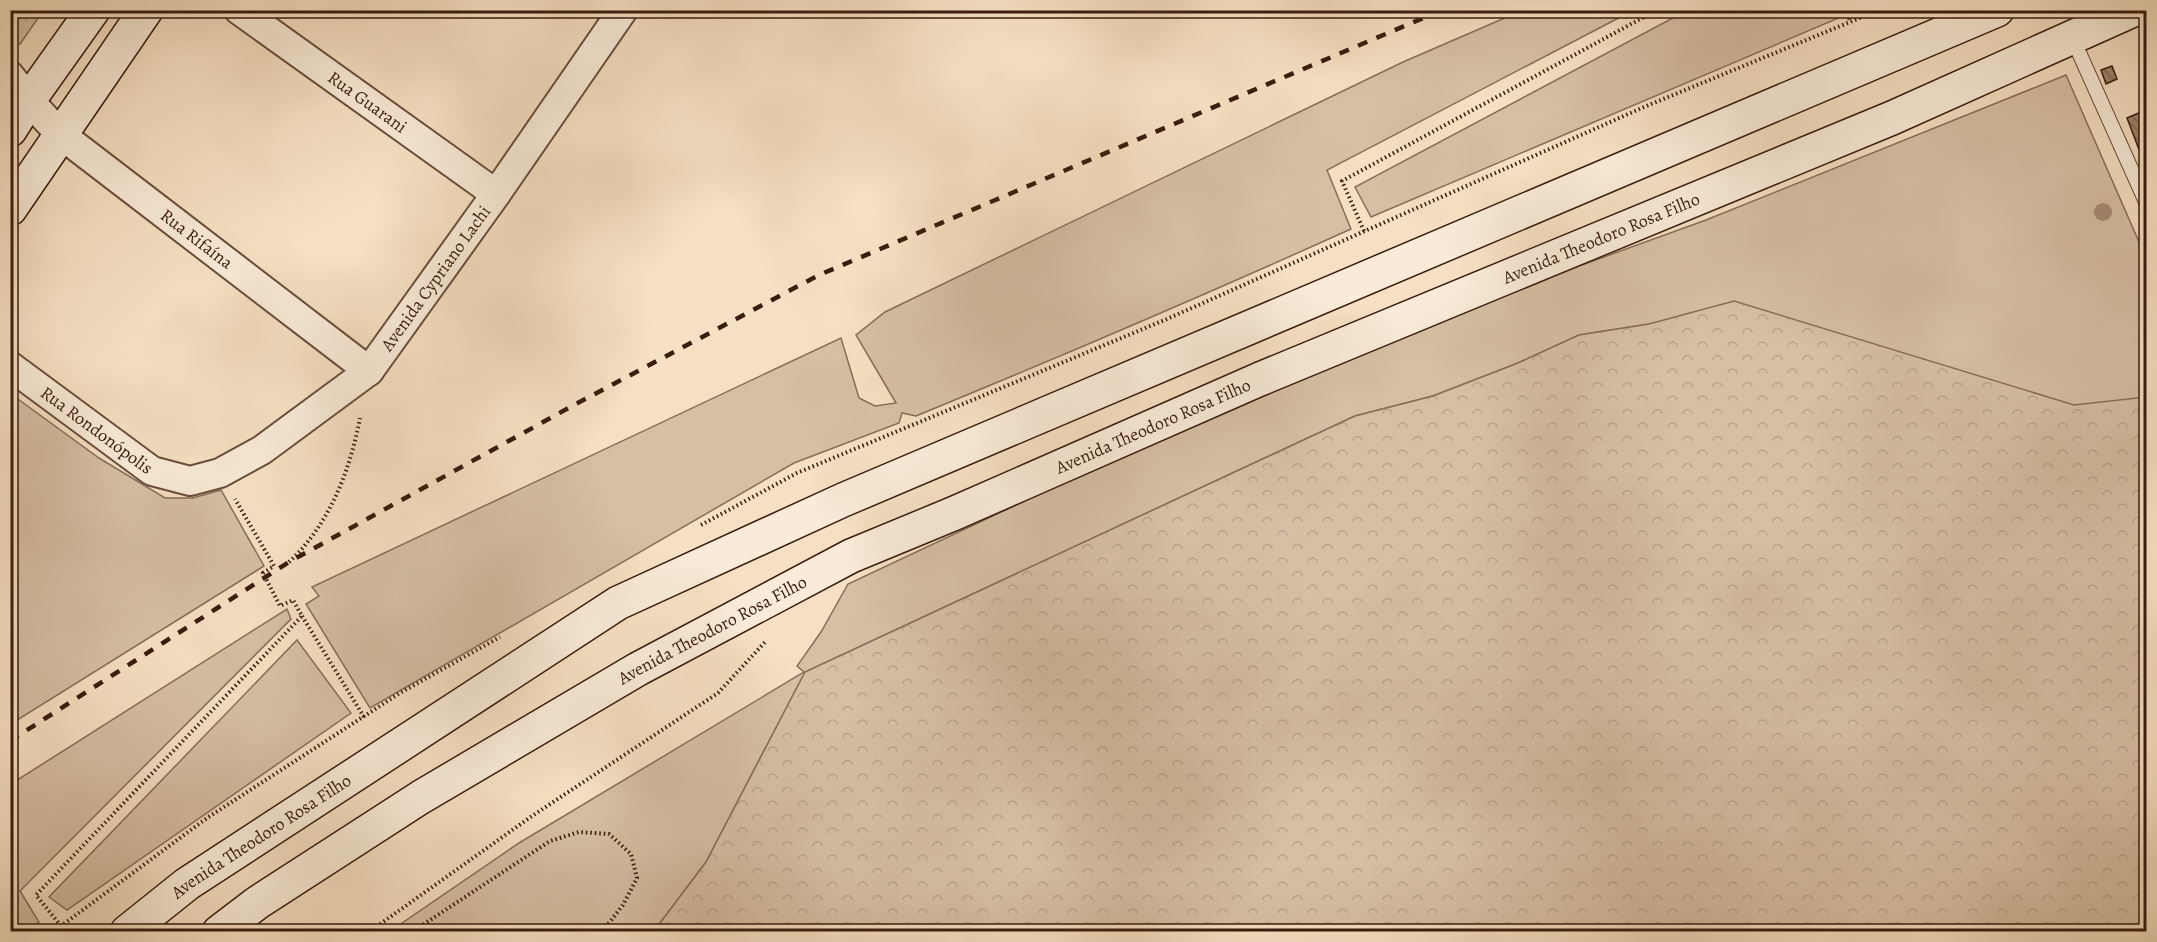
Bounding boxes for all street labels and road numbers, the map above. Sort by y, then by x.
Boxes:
street label: Rua Guarani [323,65,412,139]
street label: Avenida Theodoro Rosa Filho [1498,187,1703,290]
street label: Avenida Cypriano Lachi [375,201,496,357]
street label: Rua Rifaína [156,203,239,275]
street label: Avenida Theodoro Rosa Filho [1051,373,1254,480]
street label: Rua Rondonópolis [36,381,158,480]
street label: Avenida Theodoro Rosa Filho [613,570,811,691]
street label: Avenida Theodoro Rosa Filho [165,768,356,905]

